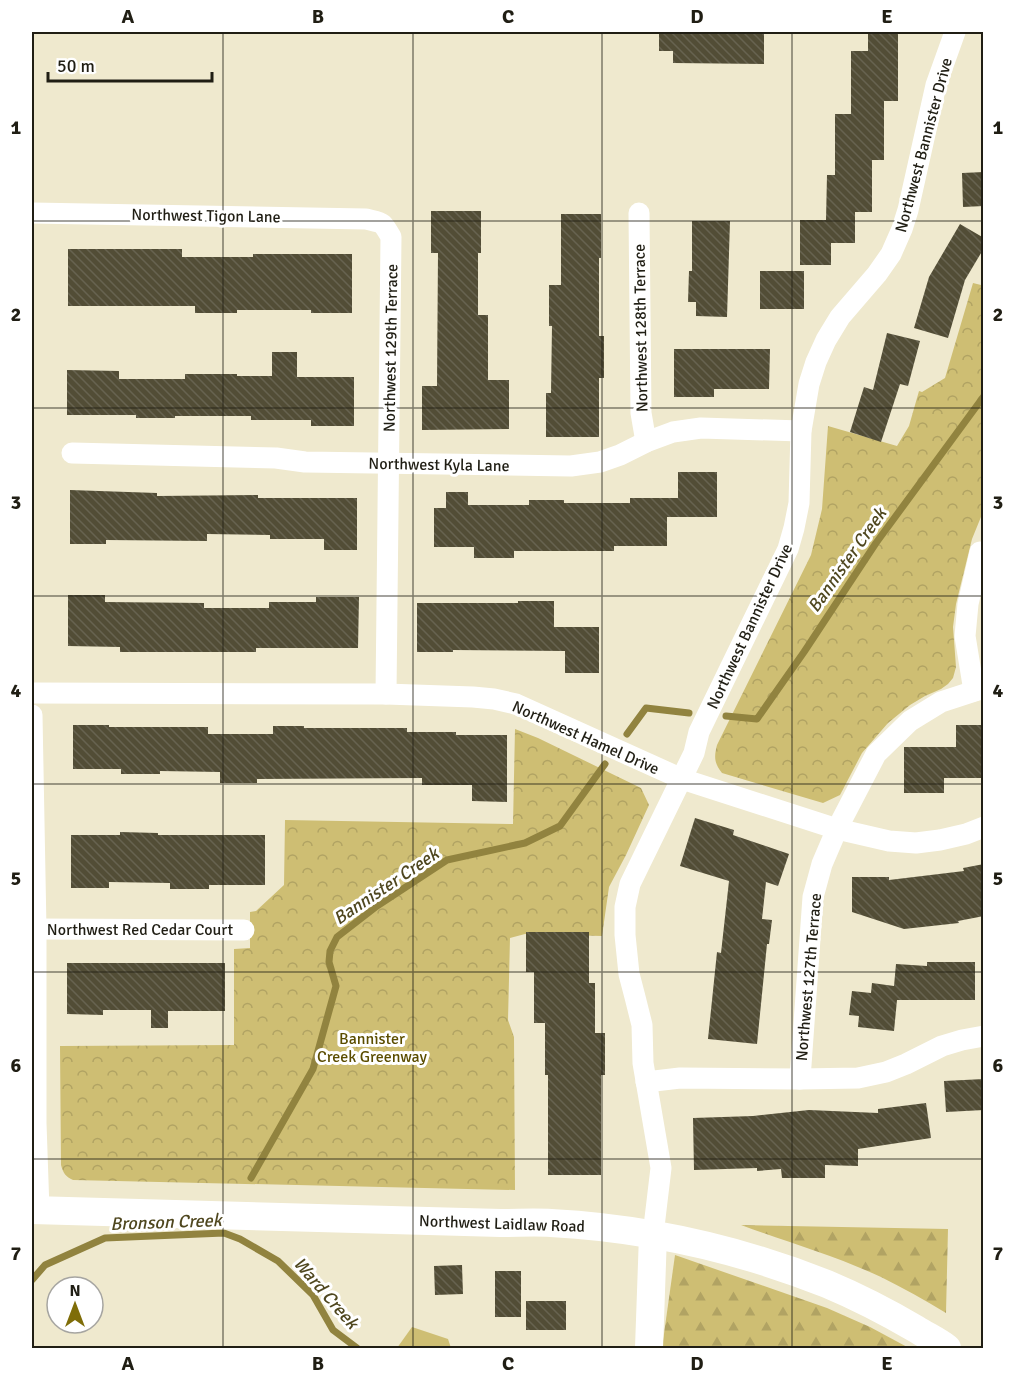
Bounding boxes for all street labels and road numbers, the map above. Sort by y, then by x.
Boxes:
street label: Northwest Bannister Drive [891,56,957,235]
street label: Northwest Tigon Lane [131,205,281,227]
street label: Northwest 128th Terrace [630,244,652,412]
street label: Northwest 129th Terrace [380,264,402,432]
street label: Northwest Kyla Lane [368,454,510,476]
street label: Northwest Bannister Drive [703,541,797,712]
street label: Northwest Hamel Drive [509,697,662,779]
street label: Northwest 127th Terrace [792,892,826,1062]
street label: Northwest Red Cedar Court [47,920,234,940]
street label: Northwest Laidlaw Road [419,1211,585,1237]

